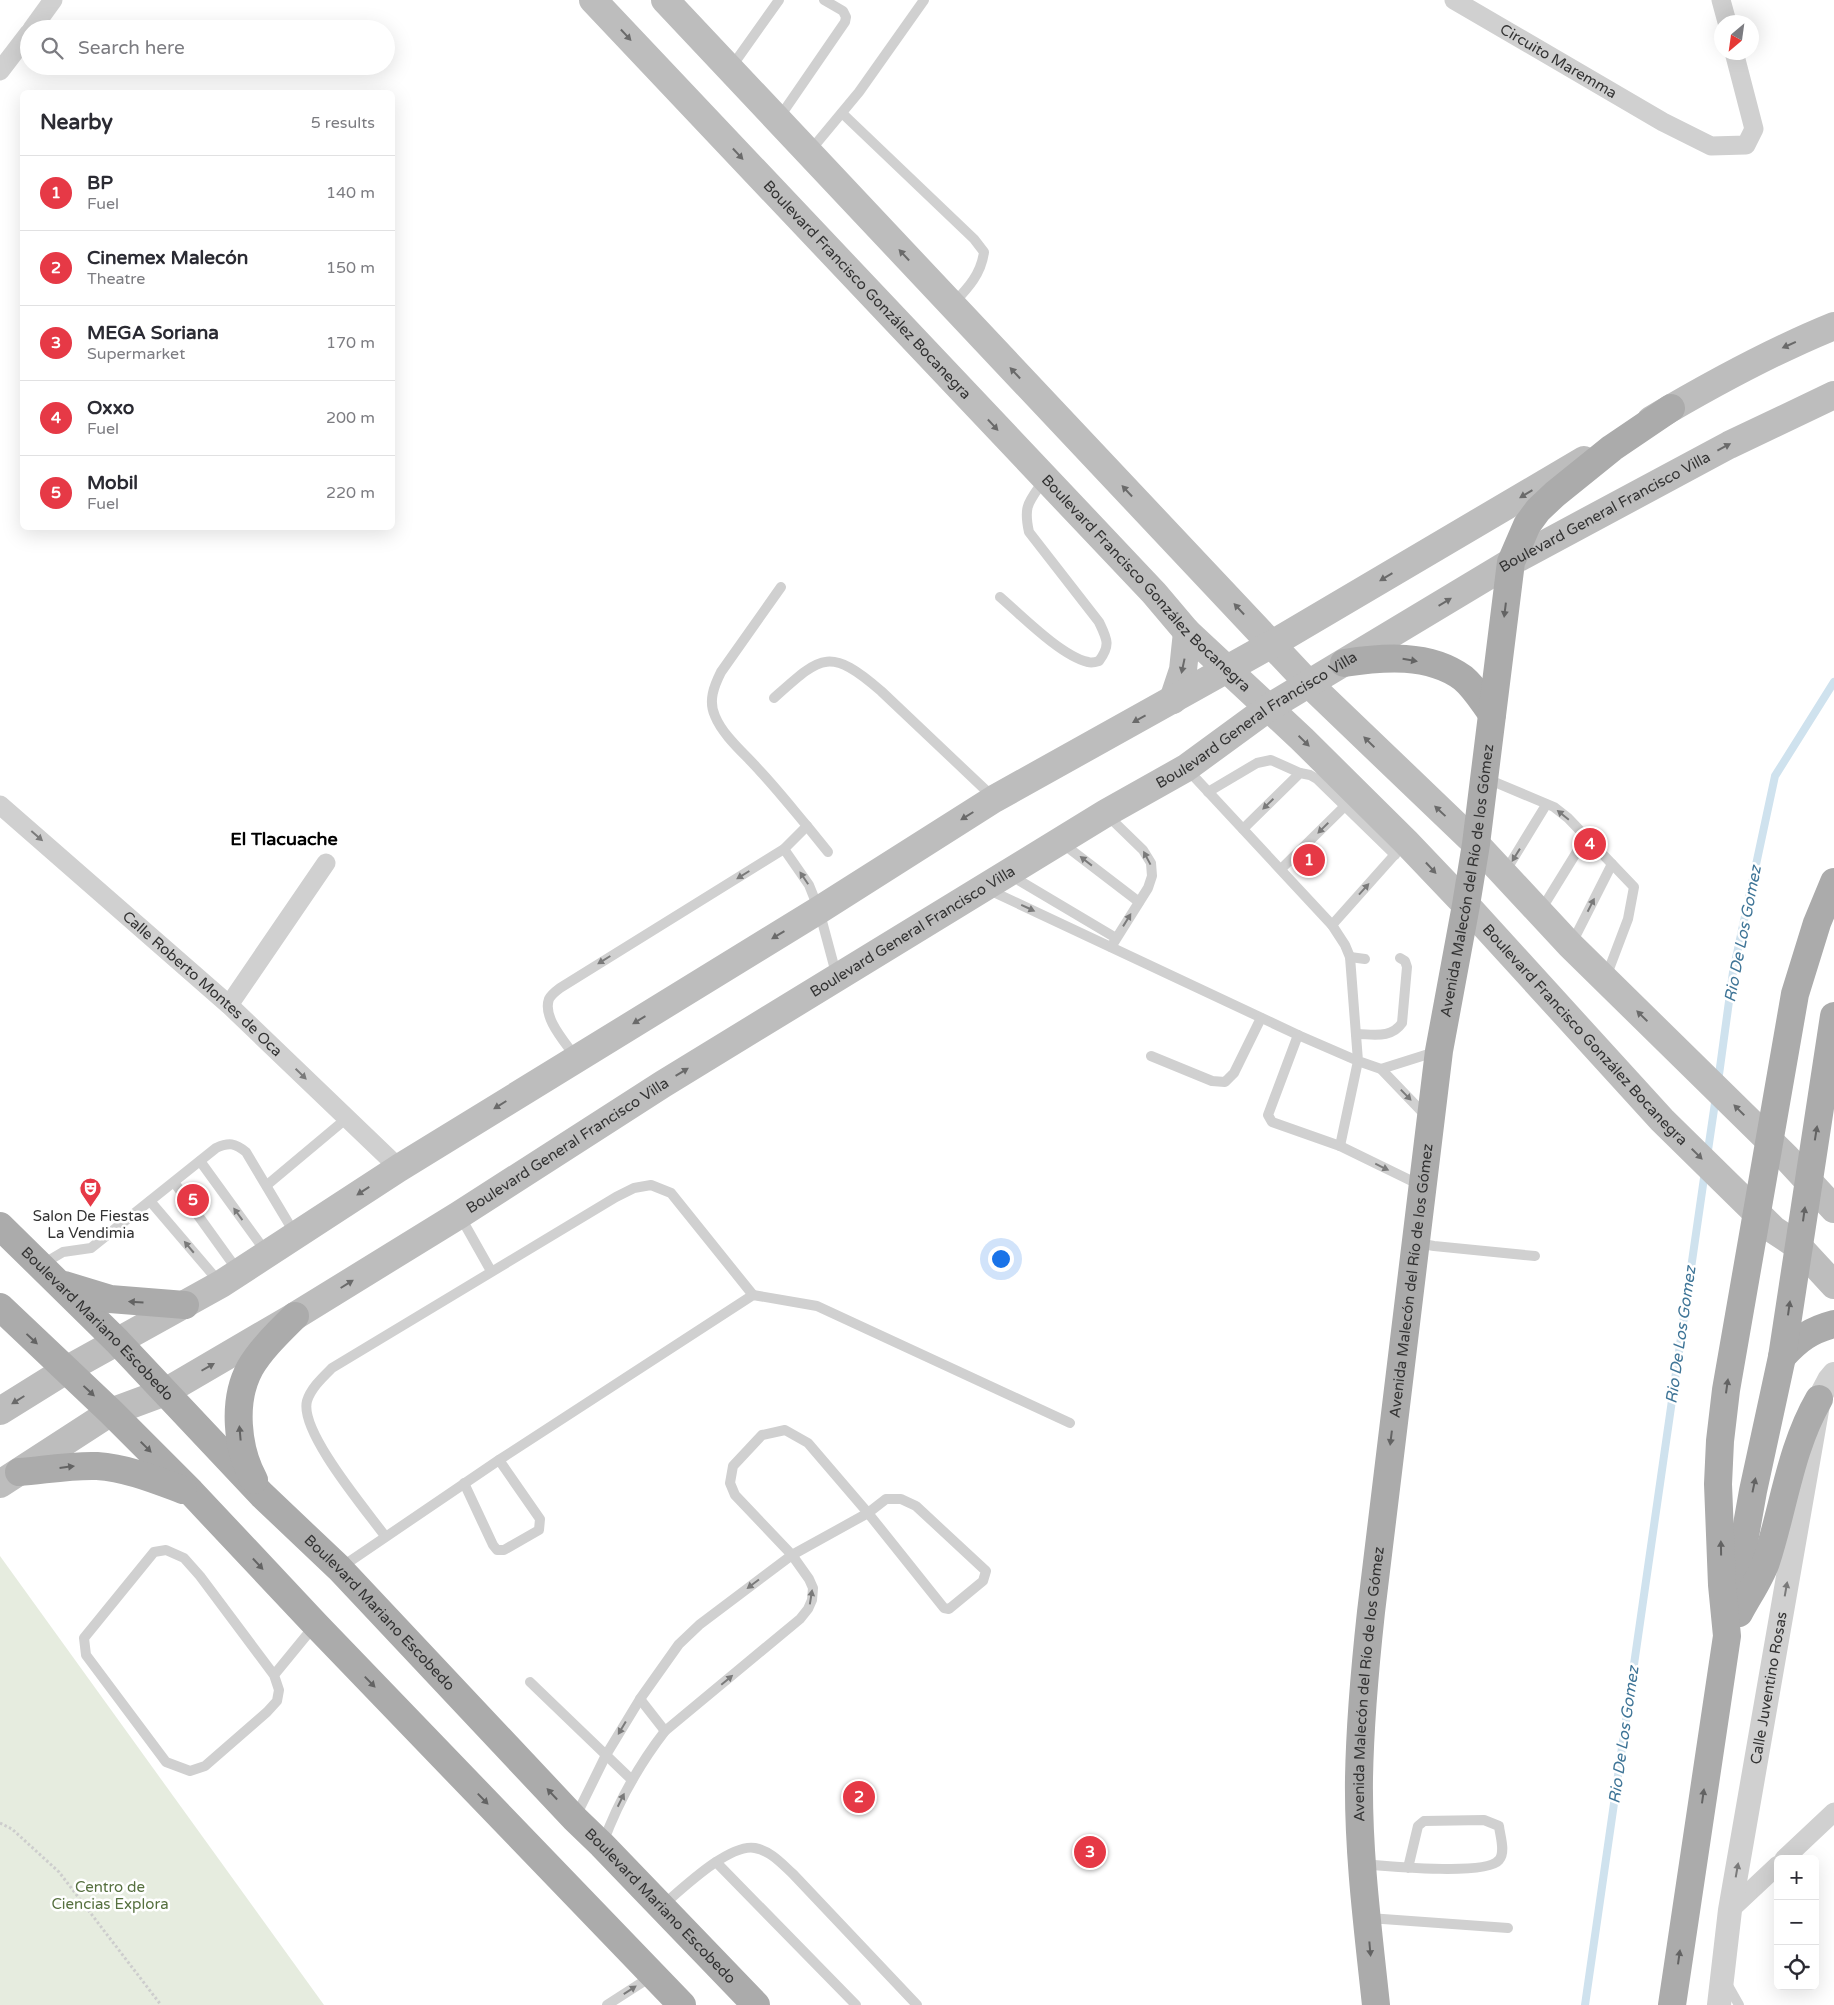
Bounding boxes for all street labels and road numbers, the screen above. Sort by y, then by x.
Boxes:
street label: Circuito Maremma [1497,20,1620,102]
street label: Boulevard Francisco González Bocanegra [760,177,975,403]
street label: Boulevard General Francisco Villa [1496,448,1713,576]
street label: Boulevard Francisco González Bocanegra [1038,471,1254,696]
street label: Boulevard General Francisco Villa [1153,648,1360,792]
street label: Avenida Malecón del Río de los Gómez [1436,743,1497,1019]
street label: Boulevard General Francisco Villa [807,862,1018,1001]
street label: Calle Roberto Montes de Oca [119,907,286,1060]
street label: Boulevard Francisco González Bocanegra [1479,920,1691,1149]
street label: Boulevard General Francisco Villa [463,1074,672,1217]
street label: Avenida Malecón del Río de los Gómez [1386,1143,1437,1419]
street label: Boulevard Mariano Escobedo [17,1243,177,1404]
street label: Boulevard Mariano Escobedo [301,1531,459,1694]
street label: Avenida Malecón del Río de los Gómez [1350,1546,1388,1822]
street label: Calle Juventino Rosas [1747,1610,1791,1766]
street label: Boulevard Mariano Escobedo [581,1824,740,1987]

